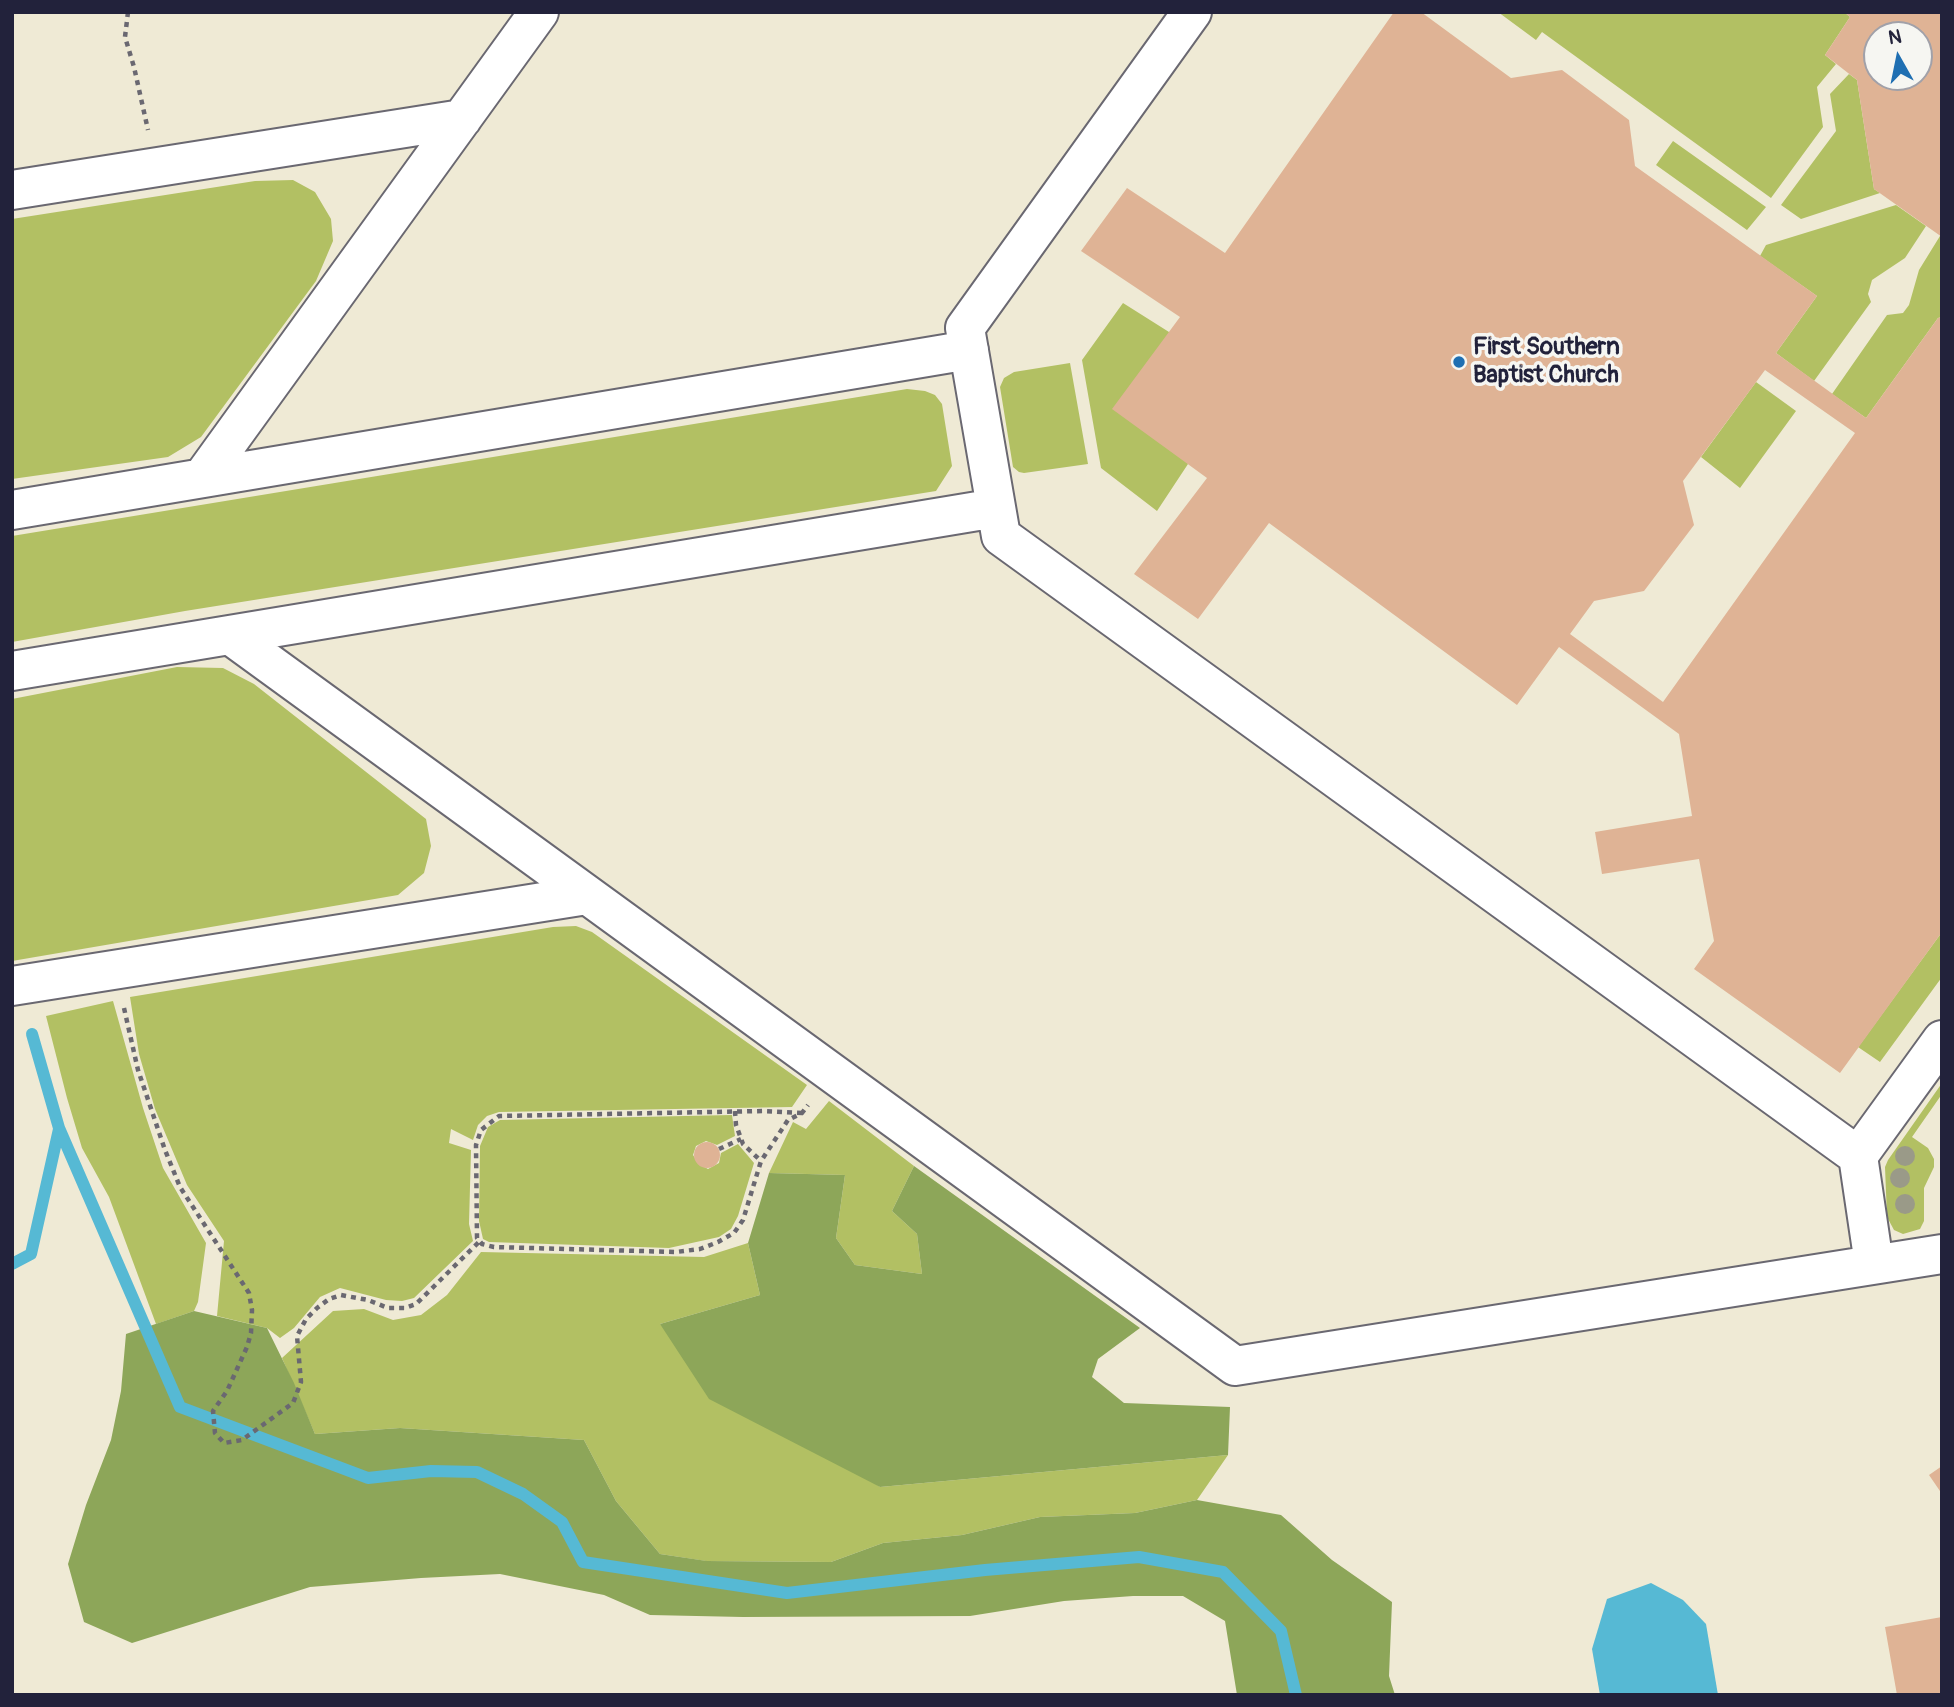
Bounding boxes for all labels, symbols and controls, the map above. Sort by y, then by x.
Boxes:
north arrow [1863,21,1933,91]
text: N [1887,24,1903,50]
place label: First Southern Baptist Church [1473,334,1620,390]
marker: First Southern Baptist Church [1451,354,1467,370]

